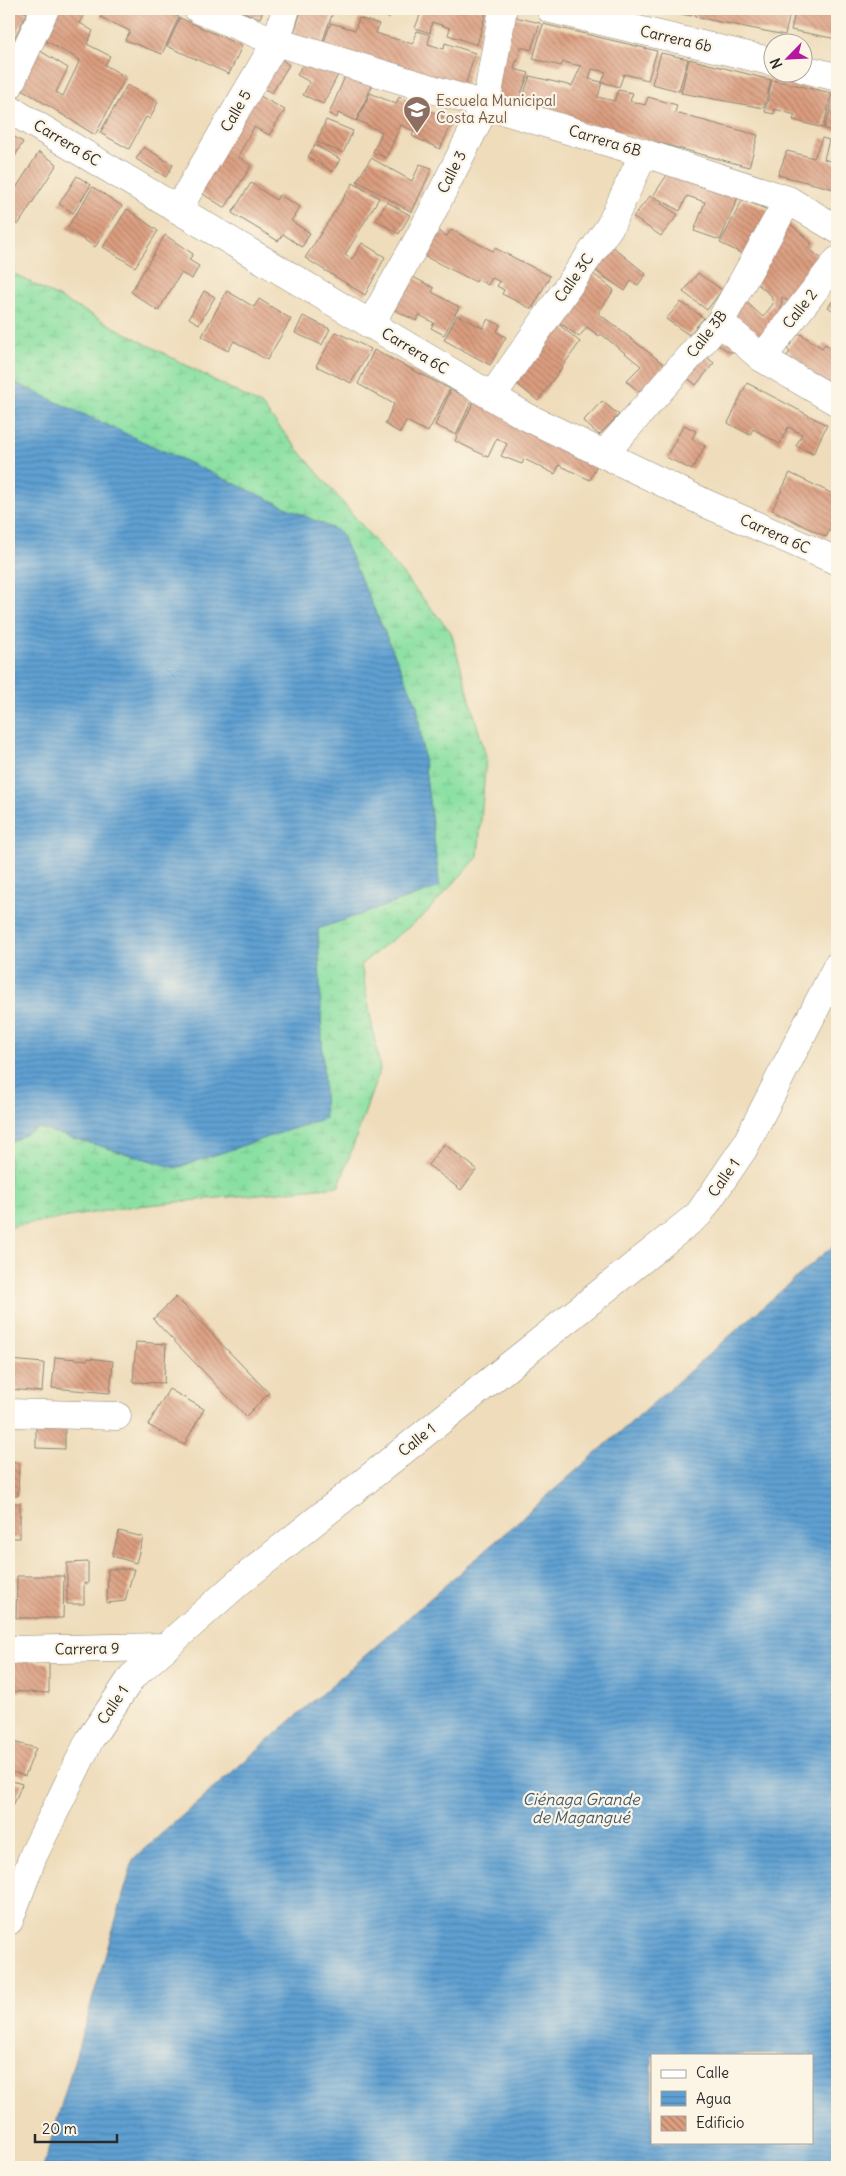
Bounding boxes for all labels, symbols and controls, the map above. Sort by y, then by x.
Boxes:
street label: Carrera 6b [638,21,714,56]
north arrow [764,32,814,82]
text: N [766,55,786,71]
street label: Calle 5 [216,86,255,135]
place label: Escuela Municipal Costa Azul [436,91,556,127]
school or university icon: Escuela Municipal Costa Azul [402,95,432,134]
street label: Carrera 6C [30,115,104,170]
street label: Carrera 6B [567,121,644,161]
street label: Calle 3 [433,147,470,196]
street label: Calle 3C [550,250,597,306]
street label: Calle 2 [778,285,821,332]
street label: Calle 3B [682,306,731,361]
street label: Carrera 6C [378,323,452,378]
street label: Carrera 6C [737,510,813,557]
street label: Calle 1 [704,1155,744,1201]
street label: Calle 1 [394,1419,439,1460]
street label: Carrera 9 [54,1638,120,1659]
street label: Calle 1 [93,1682,132,1728]
water label: Ciénaga Grande de Magangué [522,1789,641,1827]
legend [651,2054,814,2144]
text: Calle [696,2063,729,2082]
text: Agua [696,2089,732,2108]
scale bar [35,2111,118,2143]
text: Edificio [696,2113,744,2132]
text: 20 m [42,2119,77,2138]

